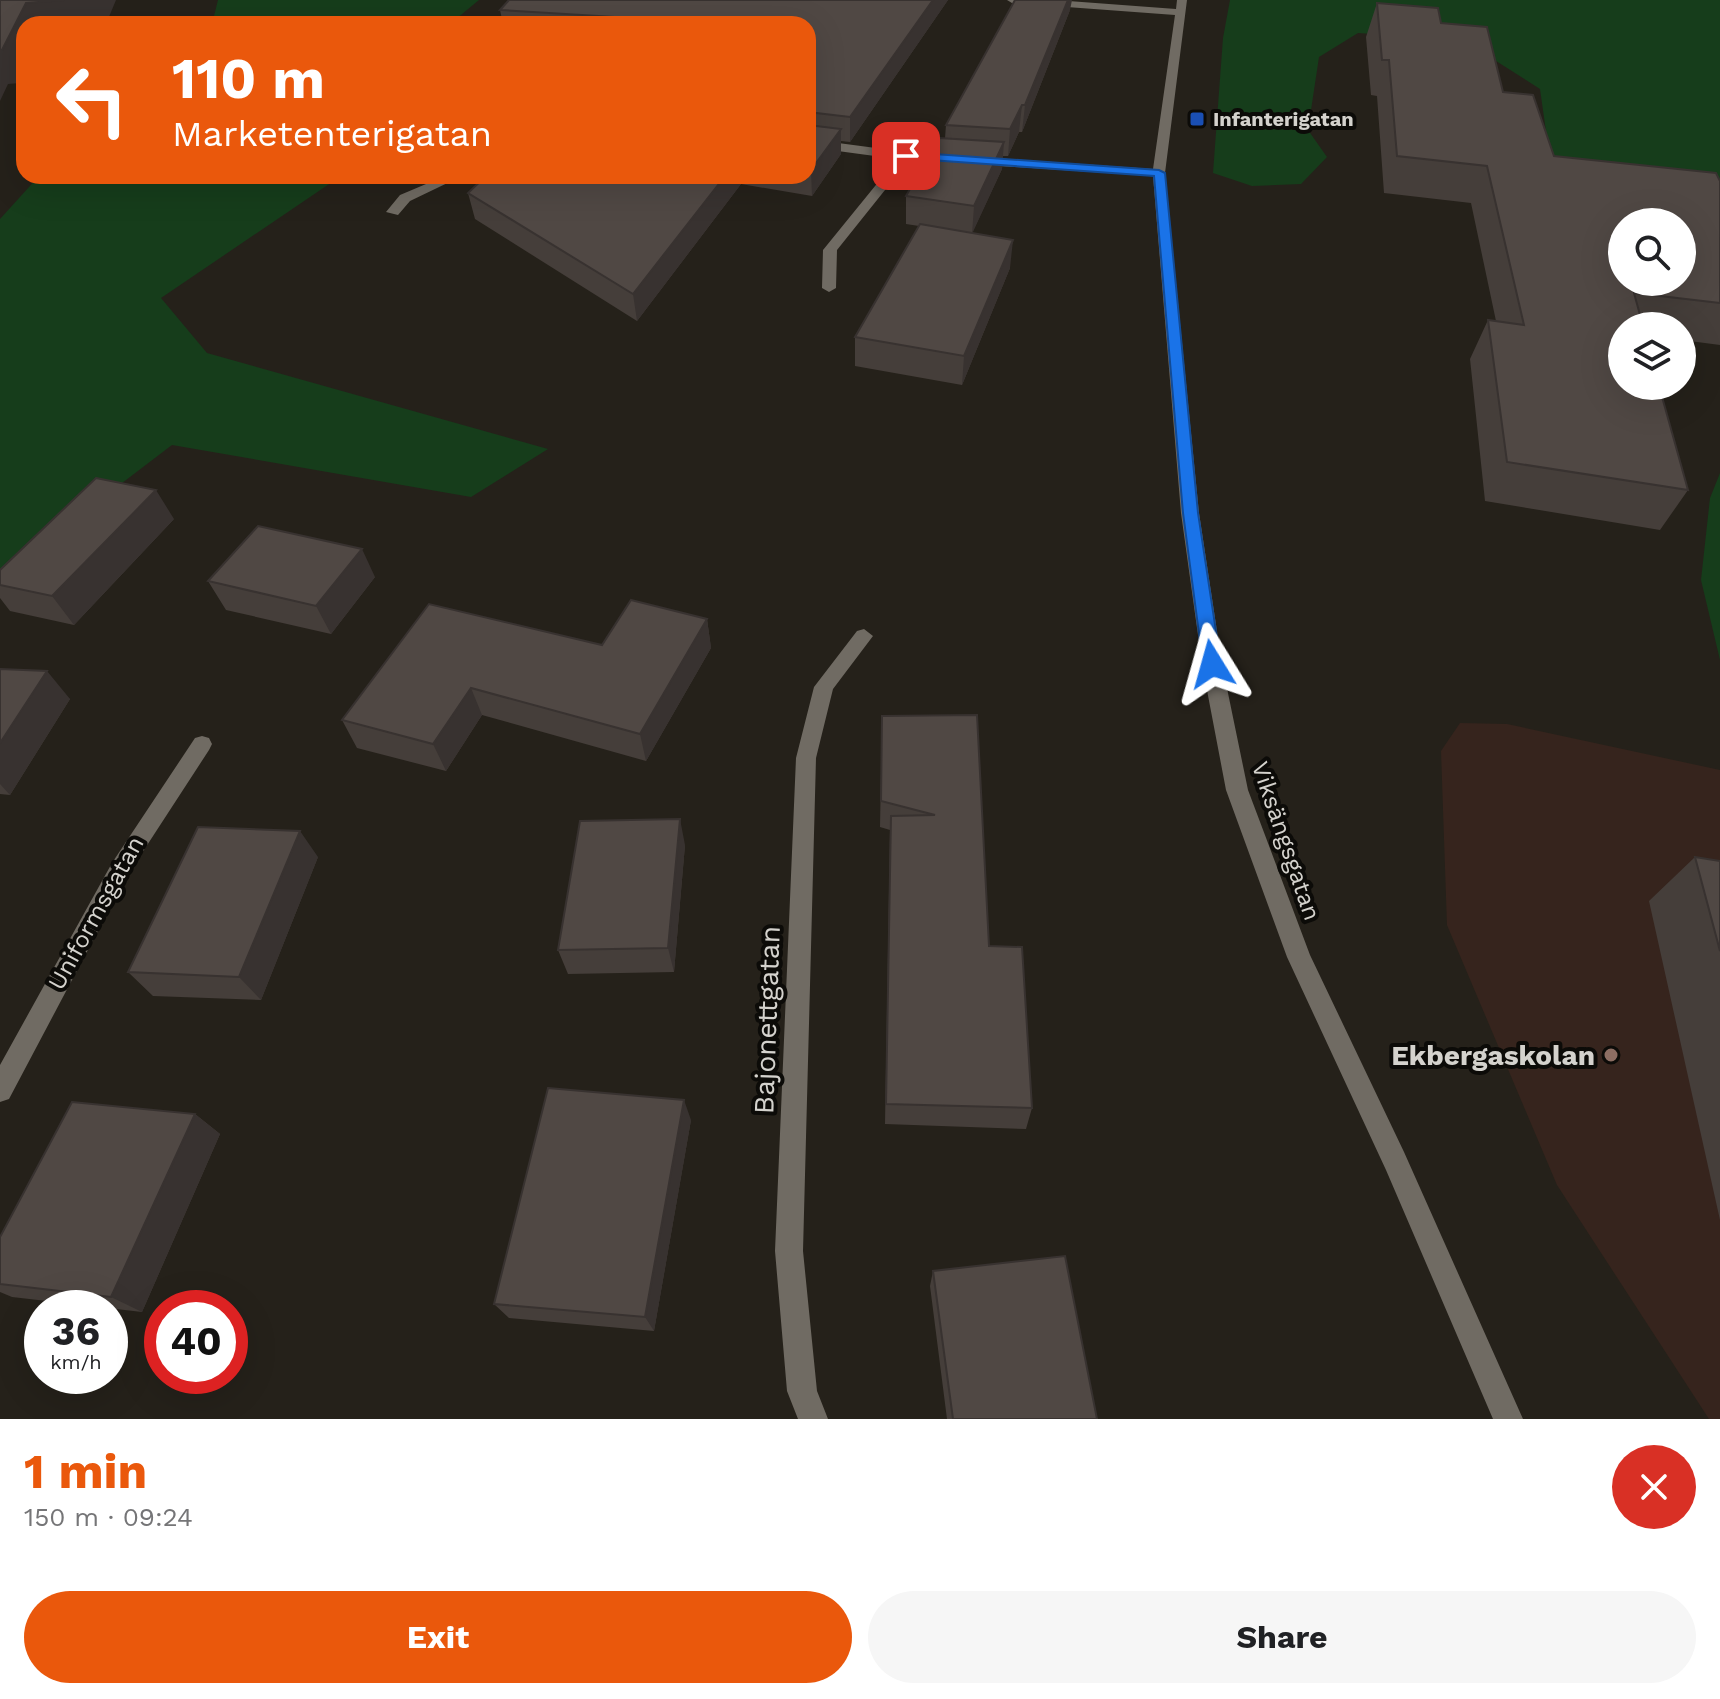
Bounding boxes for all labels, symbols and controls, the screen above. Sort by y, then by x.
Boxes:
text: 110 m [172,46,325,112]
icon: left [40,48,144,152]
place label: Infanterigatan [1213,107,1354,131]
marker: Infanterigatan [1188,110,1206,128]
text: Marketenterigatan [172,113,492,155]
pin [872,122,940,190]
icon: arrive [884,134,928,178]
map controls [1608,208,1696,400]
button: search [1608,208,1696,296]
button: layers [1608,312,1696,400]
position arrow [1170,622,1254,706]
street label: Viksängsgatan [1246,758,1326,924]
street label: Uniformsgatan [42,831,150,995]
street label: Bajonettgatan [747,925,787,1115]
place label: Ekbergaskolan [1391,1039,1595,1072]
marker: Ekbergaskolan [1602,1046,1620,1064]
speed limit sign: 40 [144,1290,248,1394]
text: 36 [52,1308,100,1355]
text: km/h [50,1350,102,1374]
text: 1 min [24,1443,147,1500]
button: close [1612,1445,1696,1529]
text: 150 m · 09:24 [24,1502,193,1532]
button: Exit [24,1591,852,1683]
button: Share [868,1591,1696,1683]

